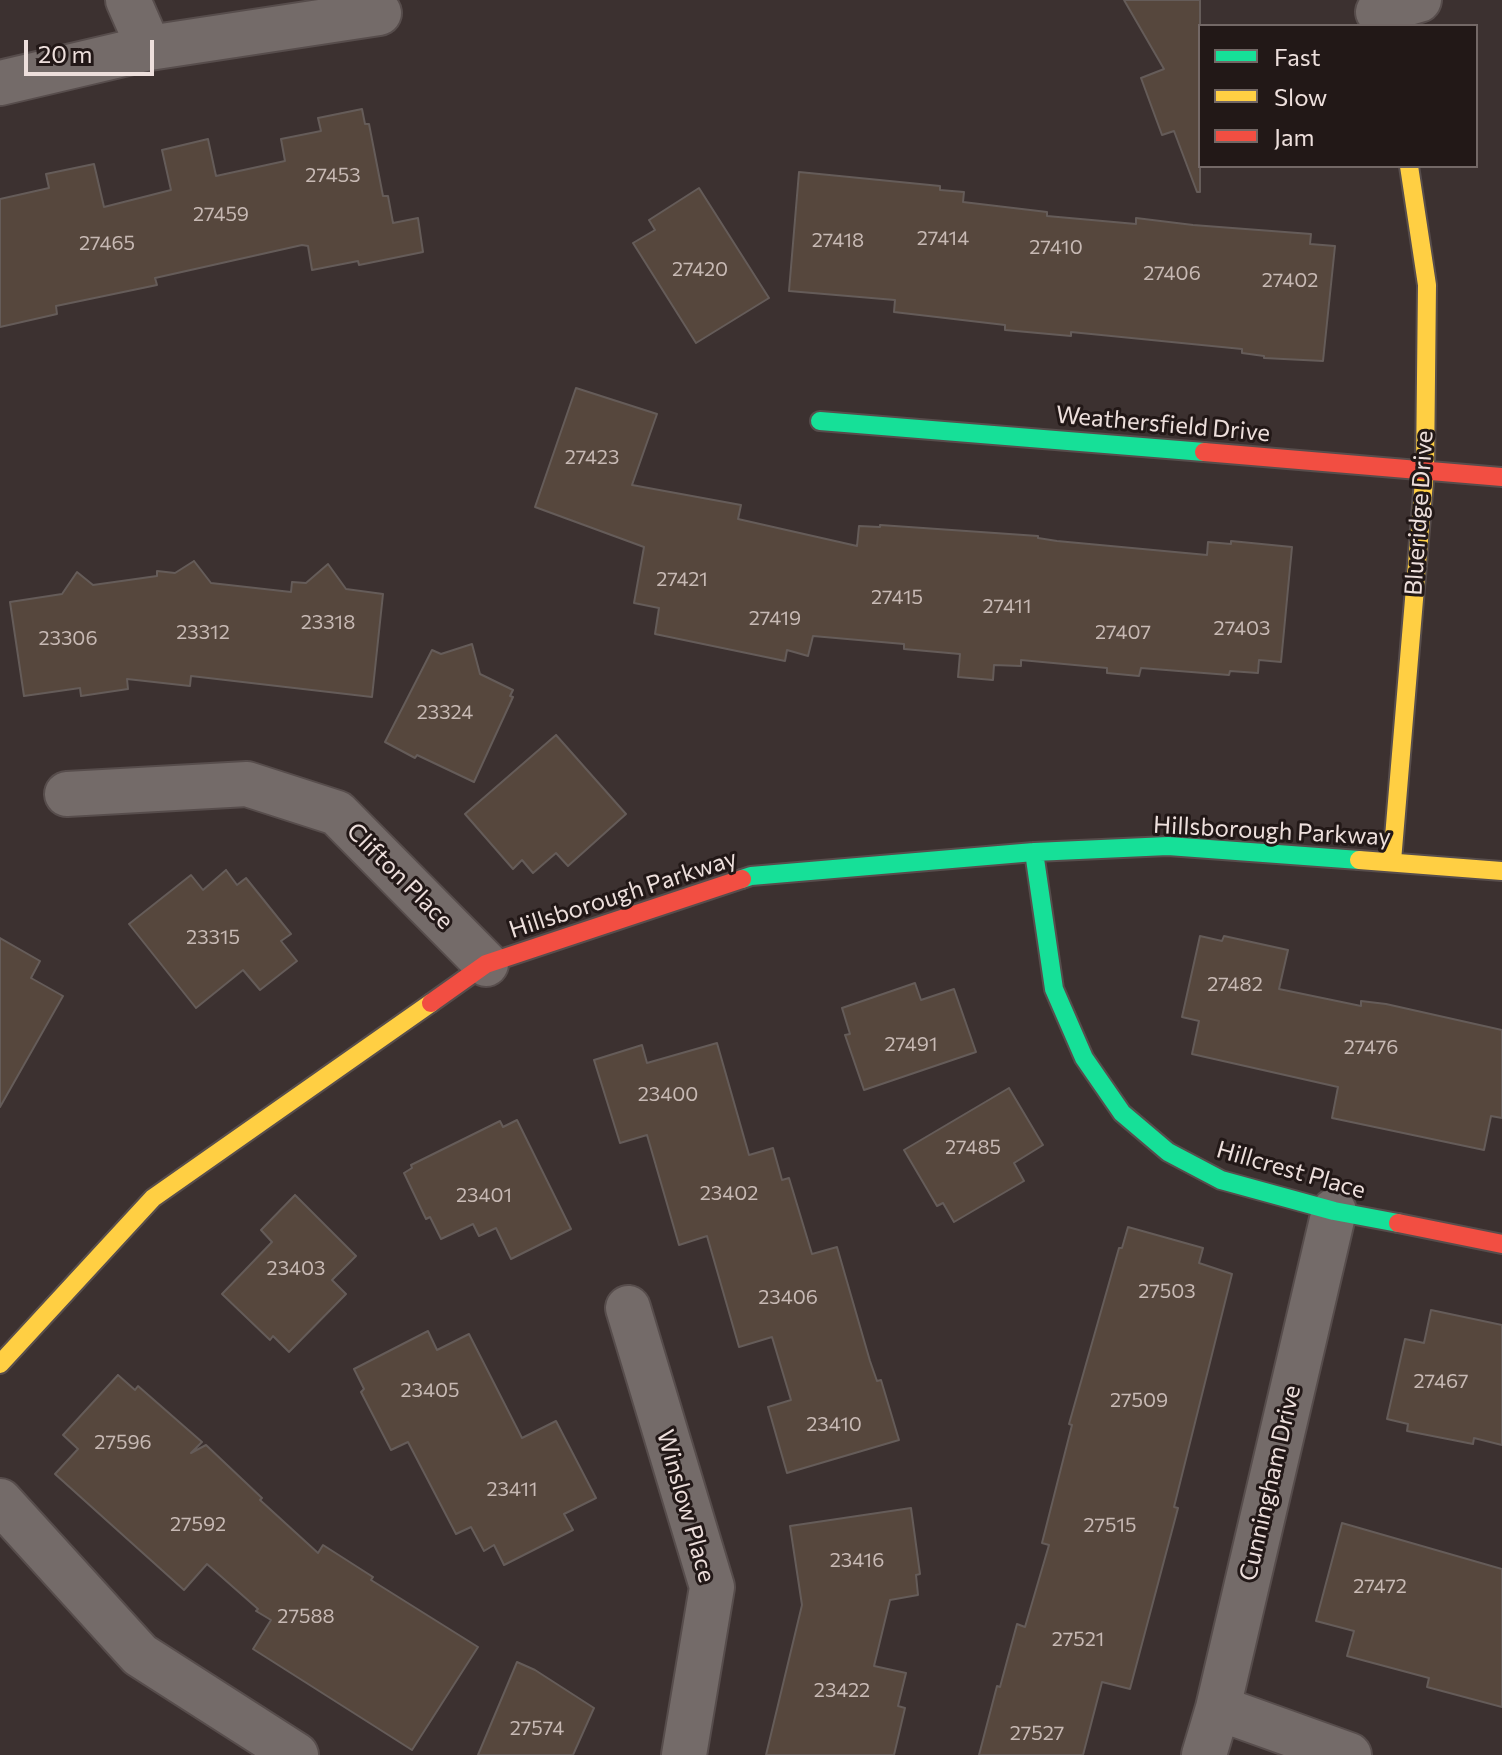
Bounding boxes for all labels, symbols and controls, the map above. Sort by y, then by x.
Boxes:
scale bar [28,24,158,74]
legend [1198,24,1478,168]
text: 20 m [38,39,92,68]
text: Fast [1274,42,1321,71]
text: Slow [1274,82,1327,111]
text: Jam [1274,122,1314,151]
house number: 27453 [305,163,361,187]
house number: 27459 [193,202,249,226]
house number: 27414 [917,226,969,250]
house number: 27418 [812,228,864,252]
house number: 27465 [79,231,135,255]
house number: 27410 [1029,235,1083,259]
house number: 27420 [672,257,728,281]
house number: 27406 [1143,261,1201,285]
house number: 27402 [1262,268,1318,292]
street label: Weathersfield Drive [1055,400,1271,448]
street label: Blueridge Drive [1399,430,1439,596]
house number: 27423 [565,445,619,469]
house number: 27421 [656,567,708,591]
house number: 27415 [871,585,923,609]
house number: 27411 [983,594,1031,618]
house number: 27419 [749,606,801,630]
house number: 23318 [301,610,355,634]
house number: 27403 [1214,616,1270,640]
house number: 23312 [176,620,230,644]
house number: 27407 [1095,620,1151,644]
house number: 23306 [38,626,98,650]
house number: 23324 [417,700,473,724]
street label: Hillsborough Parkway [1152,810,1392,852]
street label: Clifton Place [341,817,459,935]
street label: Hillsborough Parkway [505,844,741,944]
house number: 23315 [186,925,240,949]
house number: 27482 [1207,972,1263,996]
house number: 27491 [884,1032,938,1056]
house number: 27476 [1344,1035,1398,1059]
house number: 23400 [638,1082,698,1106]
house number: 27485 [945,1135,1001,1159]
street label: Hillcrest Place [1213,1135,1369,1205]
house number: 23402 [700,1181,758,1205]
house number: 23401 [456,1183,512,1207]
house number: 23403 [267,1256,325,1280]
house number: 27503 [1138,1279,1196,1303]
house number: 23406 [758,1285,818,1309]
house number: 27467 [1413,1369,1469,1393]
house number: 23405 [400,1378,460,1402]
street label: Cunningham Drive [1233,1382,1307,1584]
house number: 27509 [1110,1388,1168,1412]
house number: 23410 [806,1412,862,1436]
street label: Winslow Place [650,1426,722,1586]
house number: 27596 [94,1430,152,1454]
house number: 23411 [487,1477,537,1501]
house number: 27592 [170,1512,226,1536]
house number: 27515 [1083,1513,1137,1537]
house number: 23416 [830,1548,884,1572]
house number: 27472 [1353,1574,1407,1598]
house number: 27588 [277,1604,335,1628]
house number: 27521 [1052,1627,1104,1651]
house number: 23422 [814,1678,870,1702]
house number: 27574 [510,1716,564,1740]
house number: 27527 [1010,1721,1064,1745]

